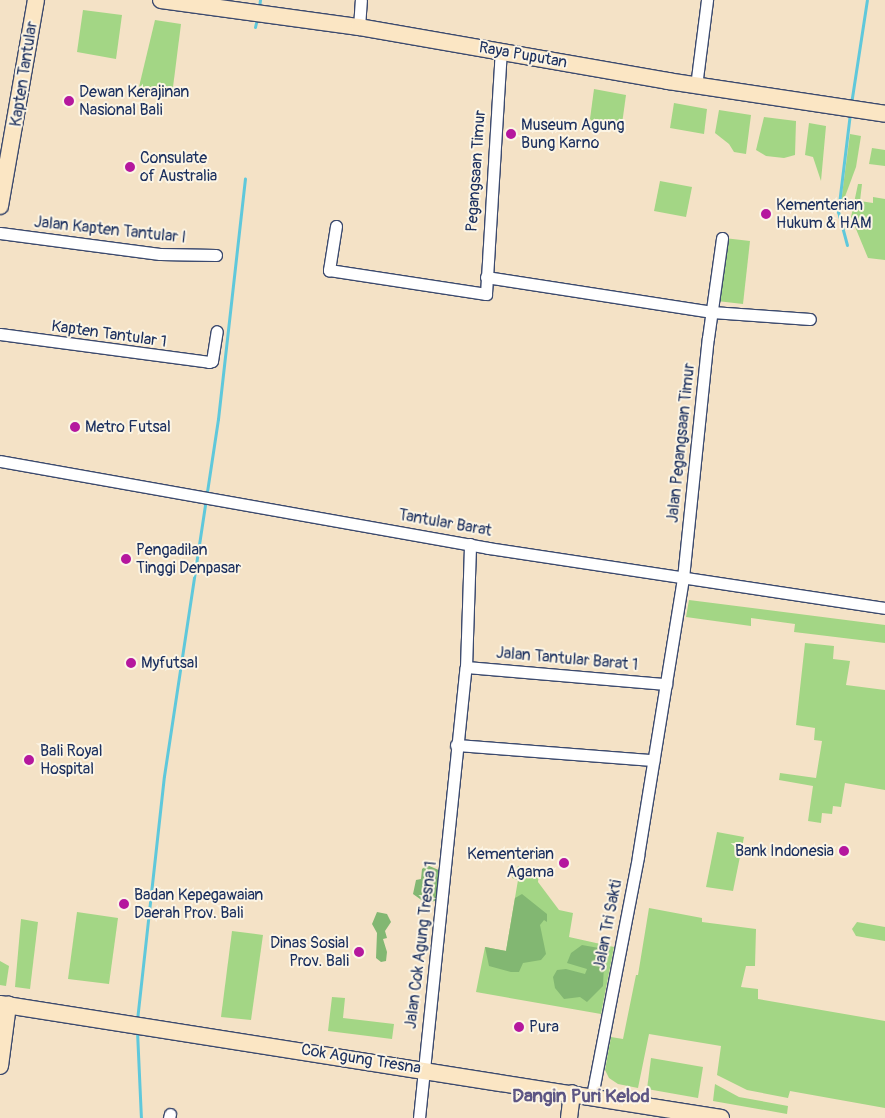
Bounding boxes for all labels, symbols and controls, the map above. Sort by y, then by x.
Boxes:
street label: Kapten Tantular [6,20,42,128]
street label: Raya Puputan [477,38,569,72]
place label: Dewan Kerajinan Nasional Bali [79,82,189,120]
marker: Dewan Kerajinan Nasional Bali [63,95,75,107]
street label: Pegangsaan Timur [462,109,490,233]
place label: Museum Agung Bung Karno [521,115,624,153]
marker: Museum Agung Bung Karno [505,128,517,140]
place label: Consulate of Australia [140,148,217,186]
marker: Consulate of Australia [124,161,136,173]
place label: Kementerian Hukum & HAM [776,195,872,233]
marker: Kementerian Hukum & HAM [760,208,772,220]
street label: Jalan Kapten Tantular I [33,212,187,248]
street label: Kapten Tantular 1 [50,316,168,352]
street label: Jalan Pegangsaan Timur [663,362,699,524]
place label: Metro Futsal [85,417,171,437]
marker: Metro Futsal [69,421,81,433]
street label: Tantular Barat [397,505,493,541]
place label: Pengadilan Tinggi Denpasar [136,540,241,578]
marker: Pengadilan Tinggi Denpasar [120,553,132,565]
street label: Jalan Tantular Barat 1 [495,643,639,675]
place label: Myfutsal [141,653,198,673]
marker: Myfutsal [125,657,137,669]
place label: Bali Royal Hospital [40,741,103,779]
marker: Bali Royal Hospital [22,753,36,767]
place label: Bank Indonesia [735,841,834,861]
place label: Kementerian Agama [467,844,554,882]
marker: Bank Indonesia [838,845,850,857]
marker: Kementerian Agama [558,857,570,869]
street label: Jalan Cok Agung Tresna 1 [401,860,441,1030]
street label: Jalan Tri Sakti [590,878,626,972]
place label: Badan Kepegawaian Daerah Prov. Bali [134,885,263,923]
marker: Badan Kepegawaian Daerah Prov. Bali [118,898,130,910]
place label: Dinas Sosial Prov. Bali [270,933,349,971]
marker: Dinas Sosial Prov. Bali [353,946,365,958]
place label: Pura [529,1017,559,1037]
marker: Pura [513,1021,525,1033]
street label: Cok Agung Tresna [300,1040,422,1078]
district label: Dangin Puri Kelod [512,1086,650,1108]

